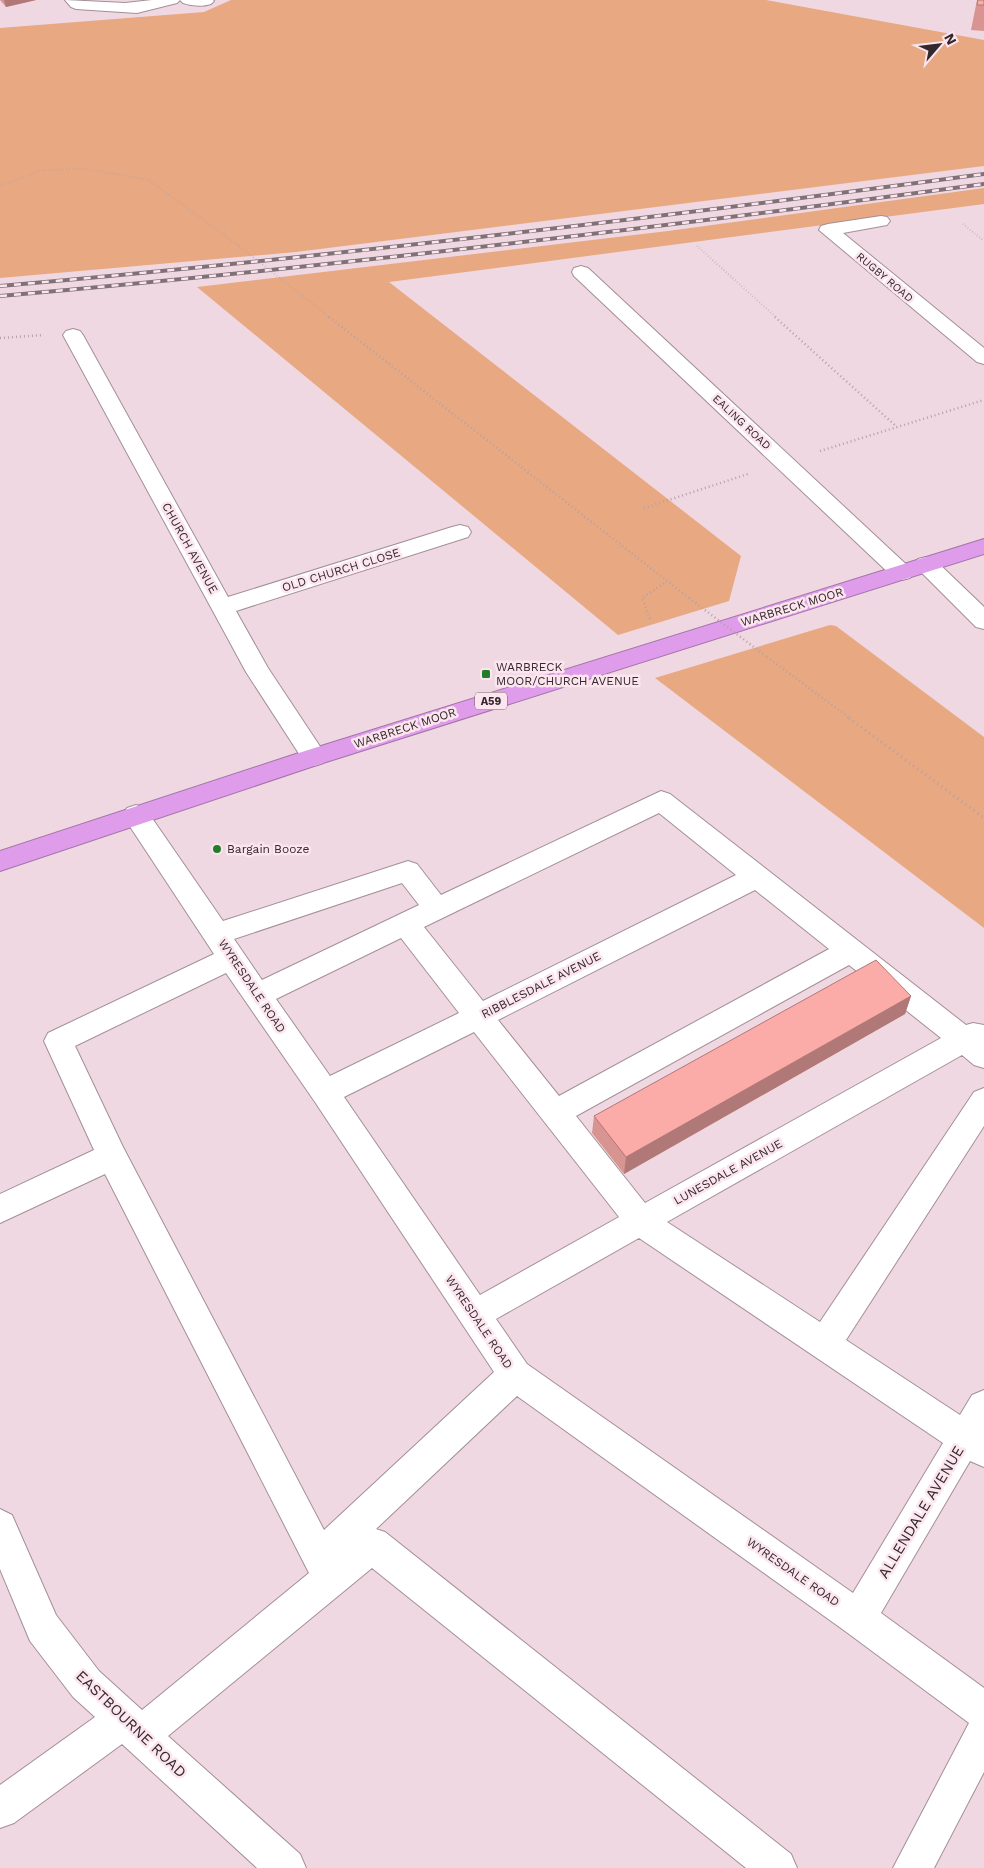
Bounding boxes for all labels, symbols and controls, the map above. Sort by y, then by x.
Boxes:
north arrow [914,20,964,70]
text: N [941,31,960,47]
street label: RUGBY ROAD [854,250,916,305]
street label: EALING ROAD [710,392,773,453]
street label: CHURCH AVENUE [159,500,221,596]
street label: OLD CHURCH CLOSE [280,545,402,595]
street label: WARBRECK MOOR [739,585,845,629]
place label: WARBRECK MOOR/CHURCH AVENUE [496,660,639,688]
marker: WARBRECK MOOR/CHURCH AVENUE [480,668,492,680]
road number: A59 [475,692,507,709]
street label: WARBRECK MOOR [352,705,458,751]
place label: Bargain Booze [227,842,310,856]
marker: Bargain Booze [211,843,223,855]
street label: WYRESDALE ROAD [215,937,289,1035]
street label: RIBBLESDALE AVENUE [479,949,603,1021]
street label: LUNESDALE AVENUE [671,1136,785,1208]
street label: WYRESDALE ROAD [442,1273,516,1371]
street label: ALLENDALE AVENUE [874,1442,968,1582]
street label: WYRESDALE ROAD [744,1535,842,1609]
street label: EASTBOURNE ROAD [72,1667,190,1781]

